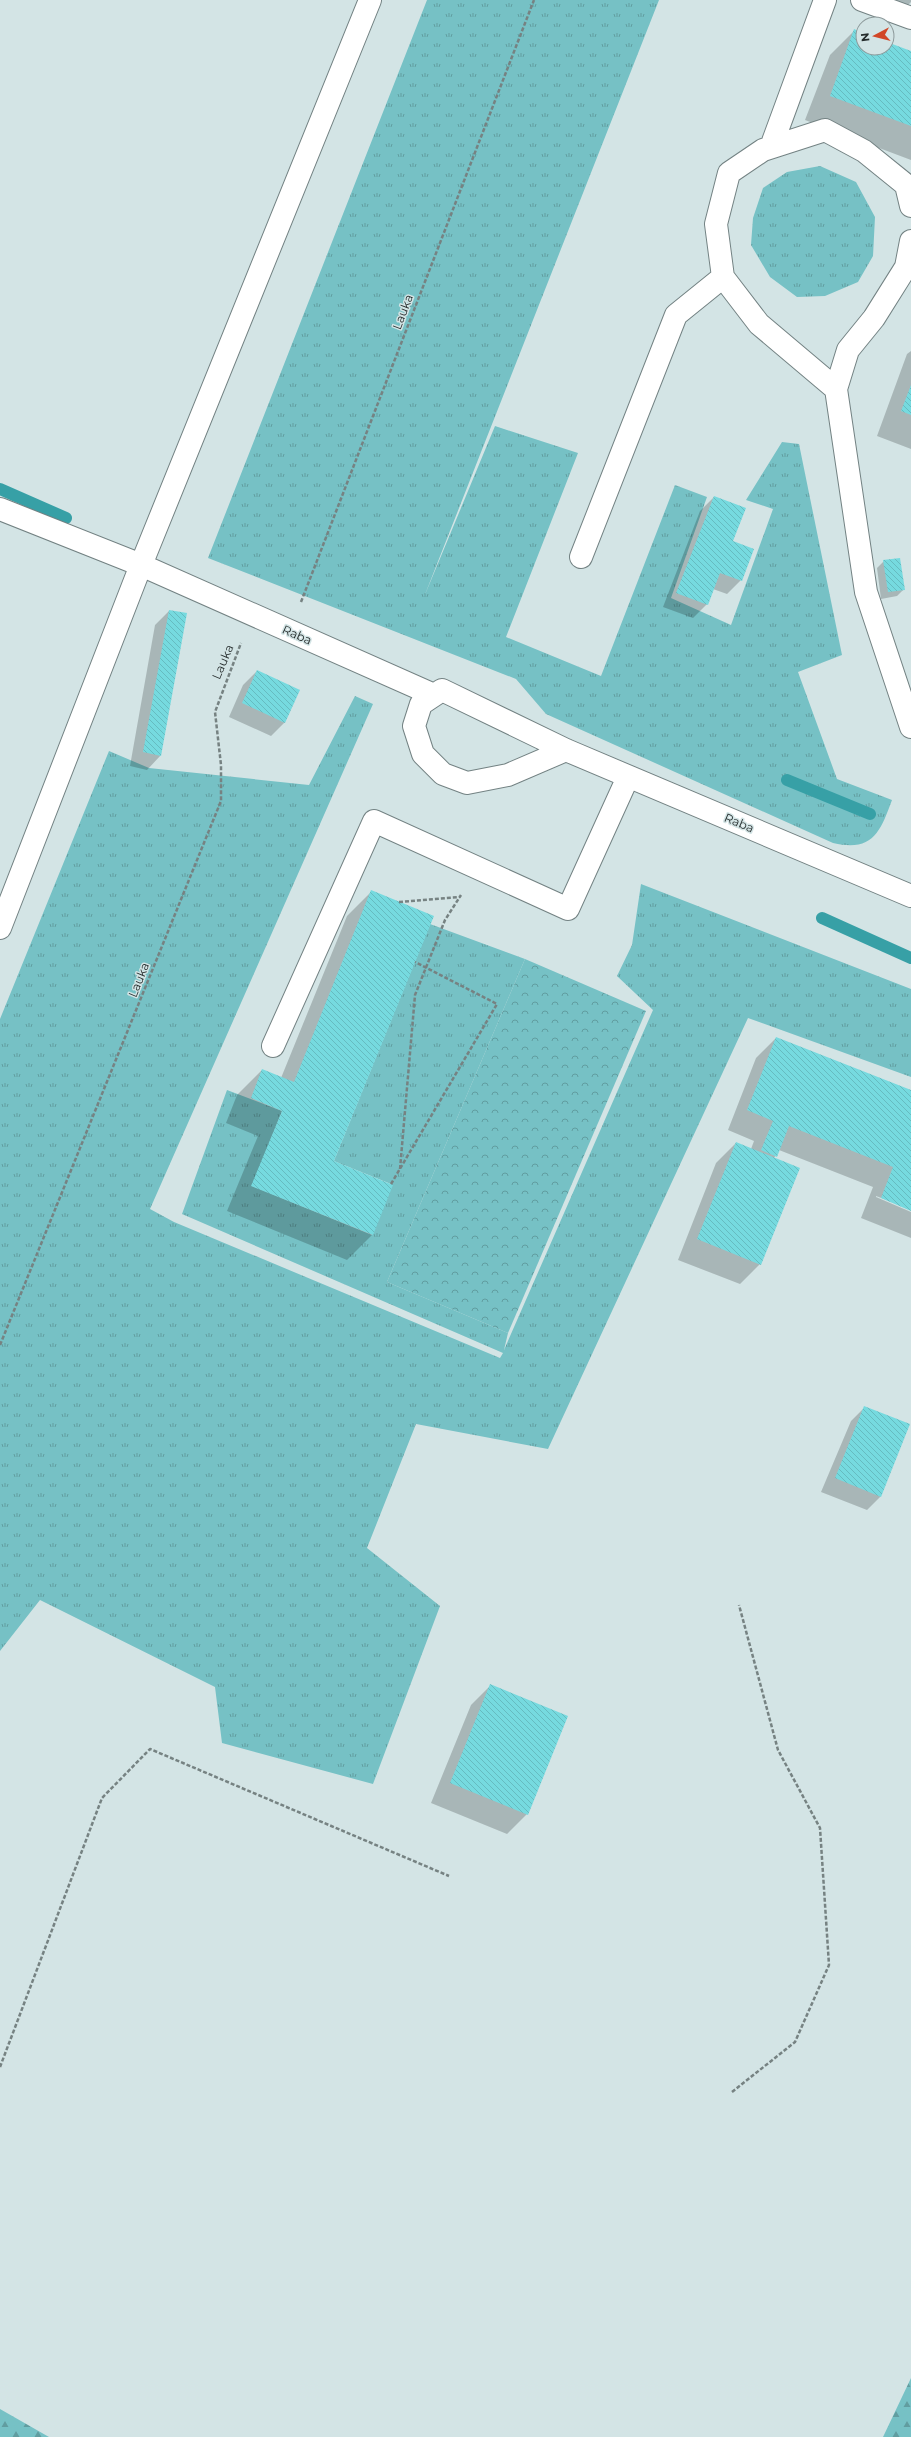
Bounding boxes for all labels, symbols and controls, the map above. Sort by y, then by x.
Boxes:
north arrow [855,16,895,56]
text: N [858,32,873,42]
street label: Lauka [389,292,416,331]
street label: Raba [280,621,314,648]
street label: Lauka [209,642,237,681]
street label: Raba [722,810,756,835]
street label: Lauka [125,960,152,999]

